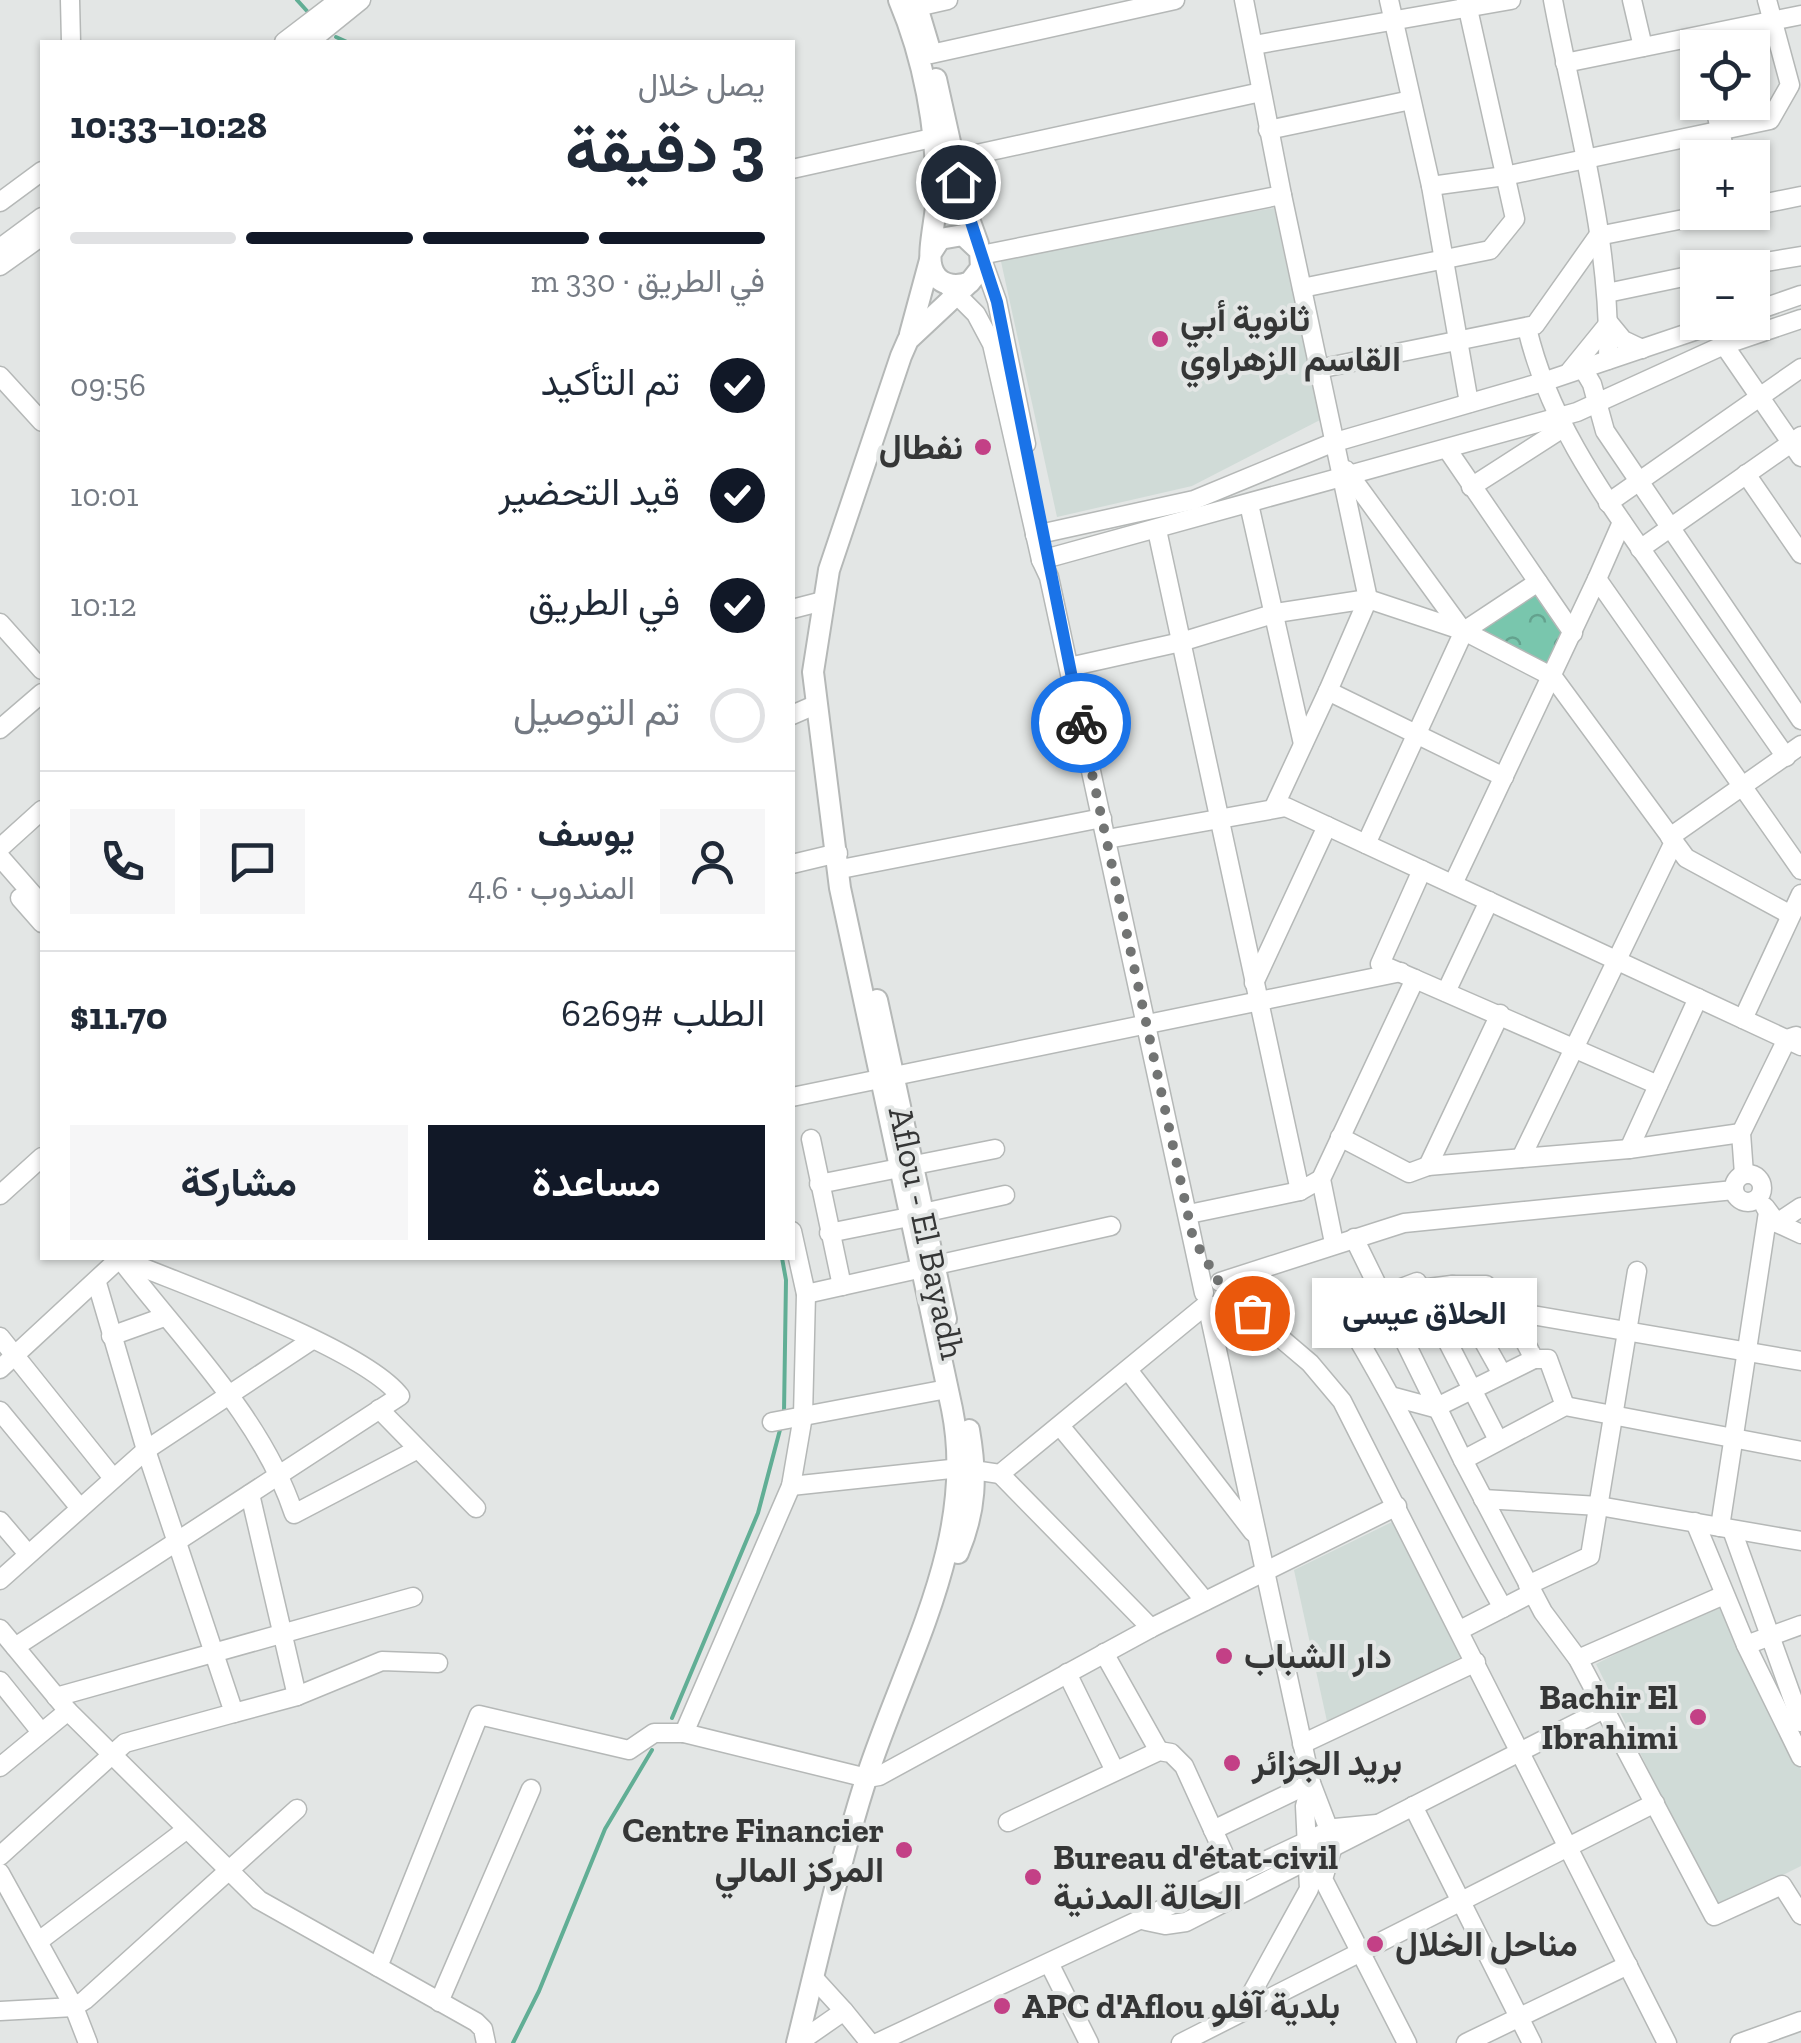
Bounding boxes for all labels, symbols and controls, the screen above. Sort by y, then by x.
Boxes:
map controls [1680,30,1770,340]
button: locate [1680,30,1770,120]
text: يصل خلال [638,66,765,104]
text: 10:28–10:33 [70,102,267,148]
text: 3 دقيقة [565,111,765,189]
pin [916,140,1001,225]
button: + [1680,140,1770,230]
icon: home [931,155,986,210]
button: − [1680,250,1770,340]
text: في الطريق · 330 m [531,262,765,300]
place label: ثانوية أبي القاسم الزهراوي [1180,298,1401,388]
marker: ثانوية أبي القاسم الزهراوي [1149,328,1171,350]
icon: check [710,358,765,413]
text: تم التأكيد [541,359,680,405]
text: 09:56 [70,366,146,404]
place label: نفطال [879,426,963,468]
marker: نفطال [972,436,994,458]
icon: check [710,468,765,523]
text: قيد التحضير [498,469,680,515]
text: 10:01 [70,476,139,514]
icon: check [710,578,765,633]
text: في الطريق [528,579,680,625]
text: 10:12 [70,586,137,624]
courier [1031,673,1131,773]
text: تم التوصيل [513,689,680,735]
icon: bike [1054,696,1109,751]
button: phone [70,809,175,914]
button: chat [200,809,305,914]
button: person [660,809,765,914]
text: يوسف [538,810,635,856]
text: المندوب · 4.6 [468,869,635,907]
text: الطلب #6269 [561,990,765,1036]
text: $11.70 [70,993,168,1039]
street label: Aflou - El Bayadh [880,1103,974,1363]
button: مشاركة [70,1125,408,1240]
button: مساعدة [428,1125,765,1240]
pin [1210,1271,1295,1356]
callout: الحلاق عيسى [1312,1278,1537,1348]
icon: bag [1225,1286,1280,1341]
text: الحلاق عيسى [1342,1294,1507,1332]
place label: دار الشباب [1244,1635,1392,1678]
marker: دار الشباب [1213,1645,1235,1667]
place label: Bachir El Ibrahimi [1539,1676,1678,1758]
marker: Bachir El Ibrahimi [1687,1706,1709,1728]
place label: بريد الجزائر [1251,1742,1402,1785]
marker: بريد الجزائر [1221,1752,1243,1774]
place label: Centre Financier المركز المالي [622,1809,884,1899]
place label: Bureau d'état-civil الحالة المدنية [1053,1836,1338,1918]
marker: Centre Financier المركز المالي [893,1839,915,1861]
marker: Bureau d'état-civil الحالة المدنية [1022,1866,1044,1888]
place label: مناحل الخلال [1395,1923,1578,1965]
marker: مناحل الخلال [1364,1933,1386,1955]
place label: APC d'Aflou بلدية آفلو [1022,1985,1340,2028]
marker: APC d'Aflou بلدية آفلو [991,1995,1013,2017]

